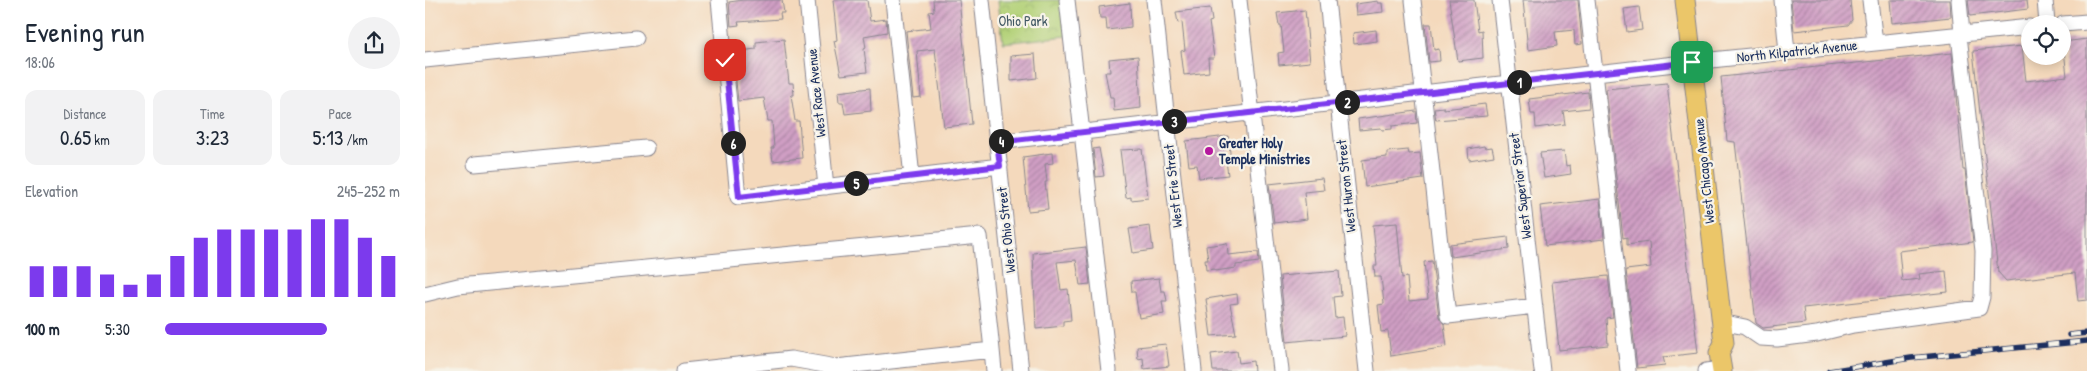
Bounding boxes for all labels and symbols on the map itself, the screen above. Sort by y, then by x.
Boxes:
park label: Ohio Park [998,11,1048,30]
street label: North Kilpatrick Avenue [1736,35,1859,67]
pin [704,39,746,81]
pin [1671,41,1713,83]
street label: West Race Avenue [801,47,830,138]
pin: 1 [1507,70,1531,94]
pin: 2 [1335,90,1359,114]
pin: 3 [1161,108,1187,134]
street label: West Chicago Avenue [1688,117,1719,225]
pin: 4 [989,128,1013,154]
pin: 6 [721,130,745,156]
street label: West Superior Street [1504,132,1536,240]
place label: Greater Holy Temple Ministries [1218,133,1310,170]
street label: West Huron Street [1331,139,1360,233]
street label: West Erie Street [1159,143,1186,229]
marker: Greater Holy Temple Ministries [1203,145,1215,157]
pin: 5 [843,170,869,196]
street label: West Ohio Street [992,186,1019,274]

